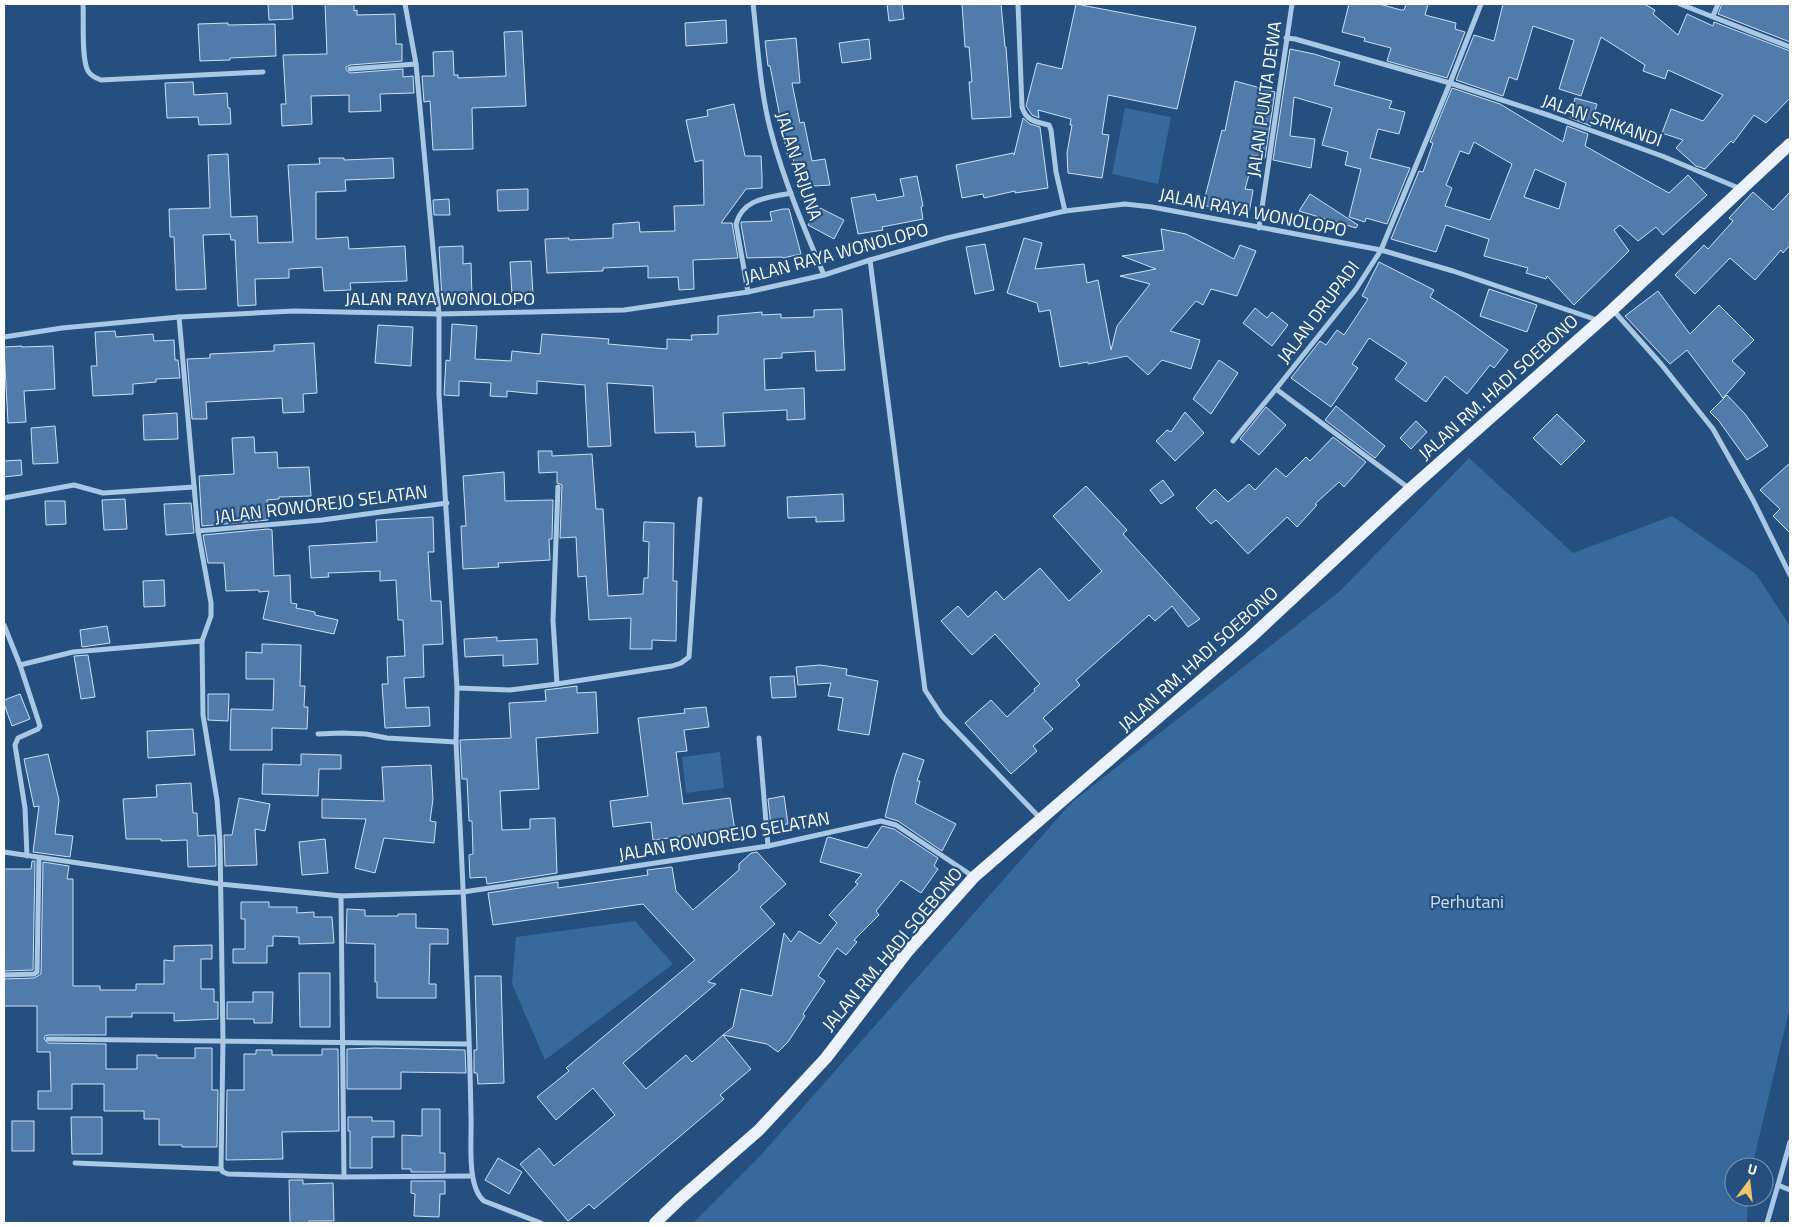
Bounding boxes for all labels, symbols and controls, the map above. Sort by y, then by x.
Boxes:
street label: JALAN PUNTA DEWA [1240,19,1288,179]
street label: JALAN SRIKANDI [1538,87,1666,153]
street label: JALAN ARJUNA [769,108,829,224]
street label: JALAN RAYA WONOLOPO [1157,181,1349,243]
street label: JALAN RAYA WONOLOPO [741,215,931,291]
street label: JALAN DRUPADI [1270,255,1366,369]
street label: JALAN RAYA WONOLOPO [345,285,535,312]
street label: JALAN RM. HADI SOEBONO [1412,308,1584,466]
street label: JALAN ROWOREJO SELATAN [213,478,429,530]
street label: JALAN RM. HADI SOEBONO [1112,580,1284,738]
street label: JALAN ROWOREJO SELATAN [616,804,832,868]
street label: JALAN RM. HADI SOEBONO [815,861,969,1037]
park label: Perhutani [1430,888,1504,915]
north arrow [1724,1157,1774,1207]
text: U [1745,1158,1760,1180]

